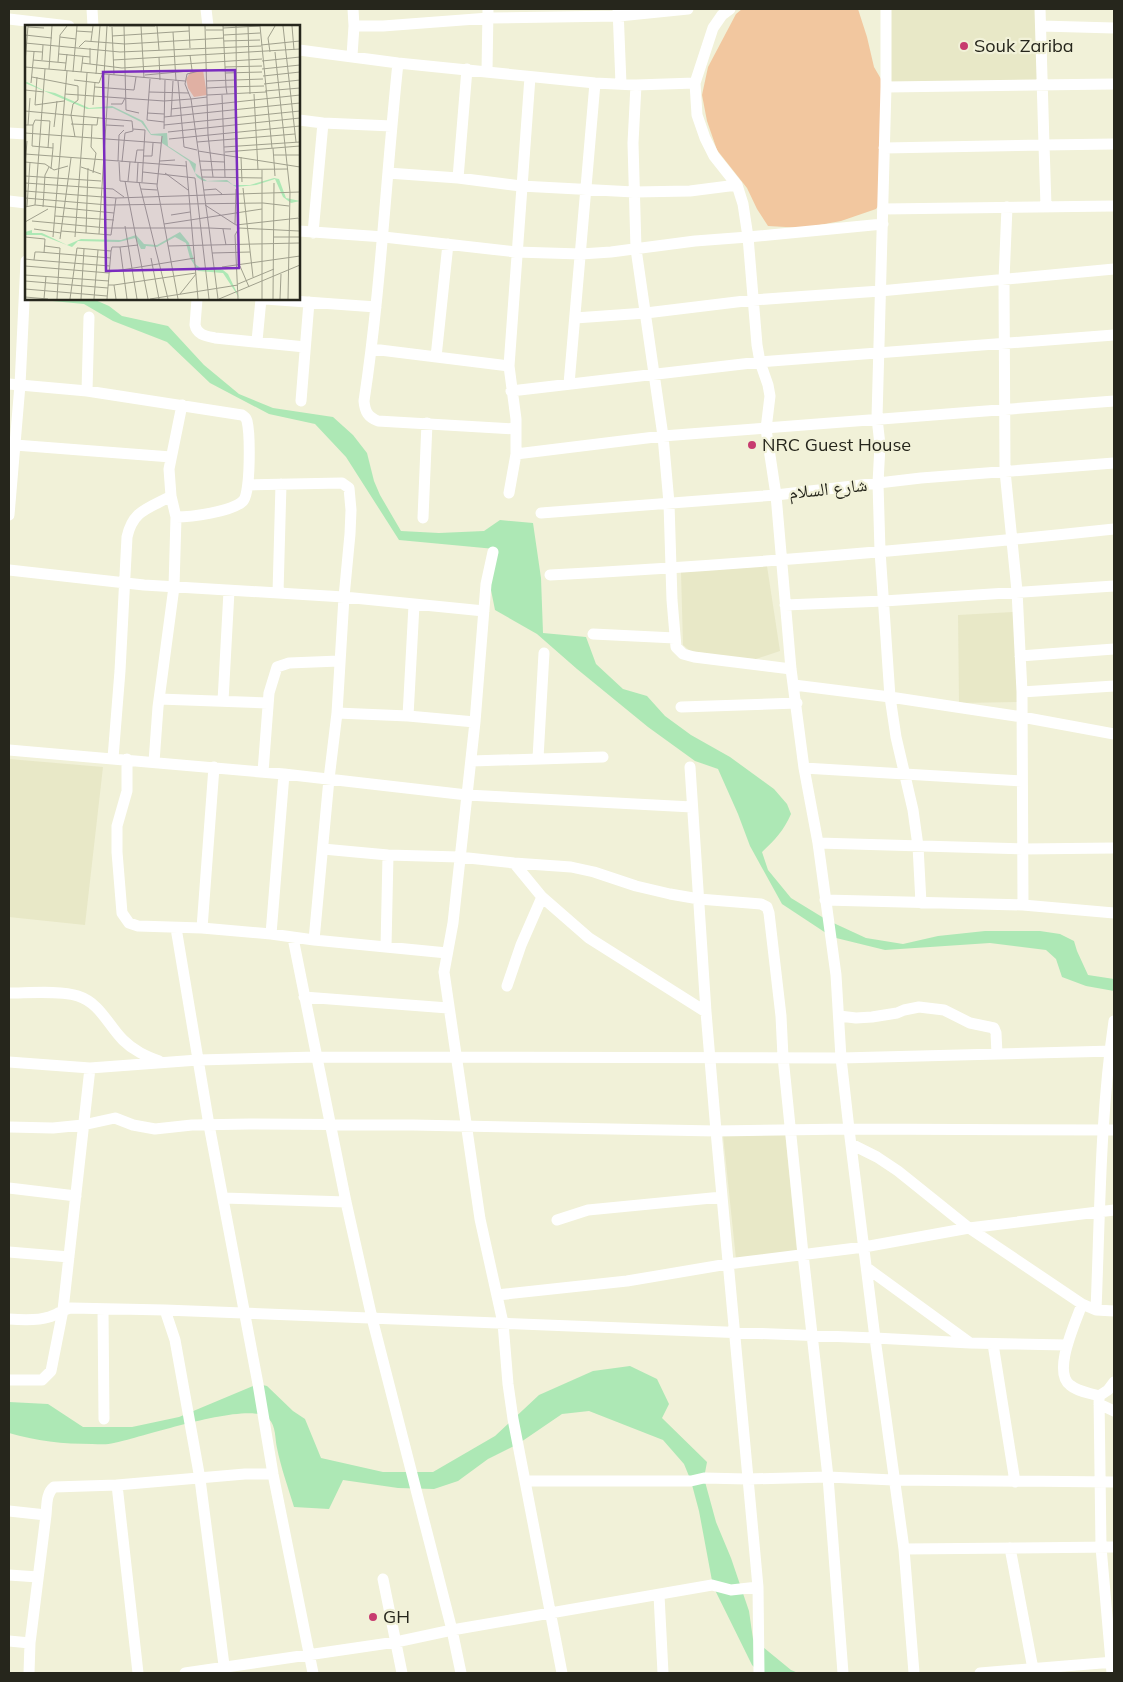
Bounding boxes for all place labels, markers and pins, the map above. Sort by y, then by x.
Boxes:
place label: Souk Zariba [974,34,1074,57]
marker: Souk Zariba [958,40,970,52]
place label: NRC Guest House [762,433,911,456]
marker: NRC Guest House [746,439,758,451]
place label: GH [383,1605,410,1628]
marker: GH [367,1611,379,1623]

